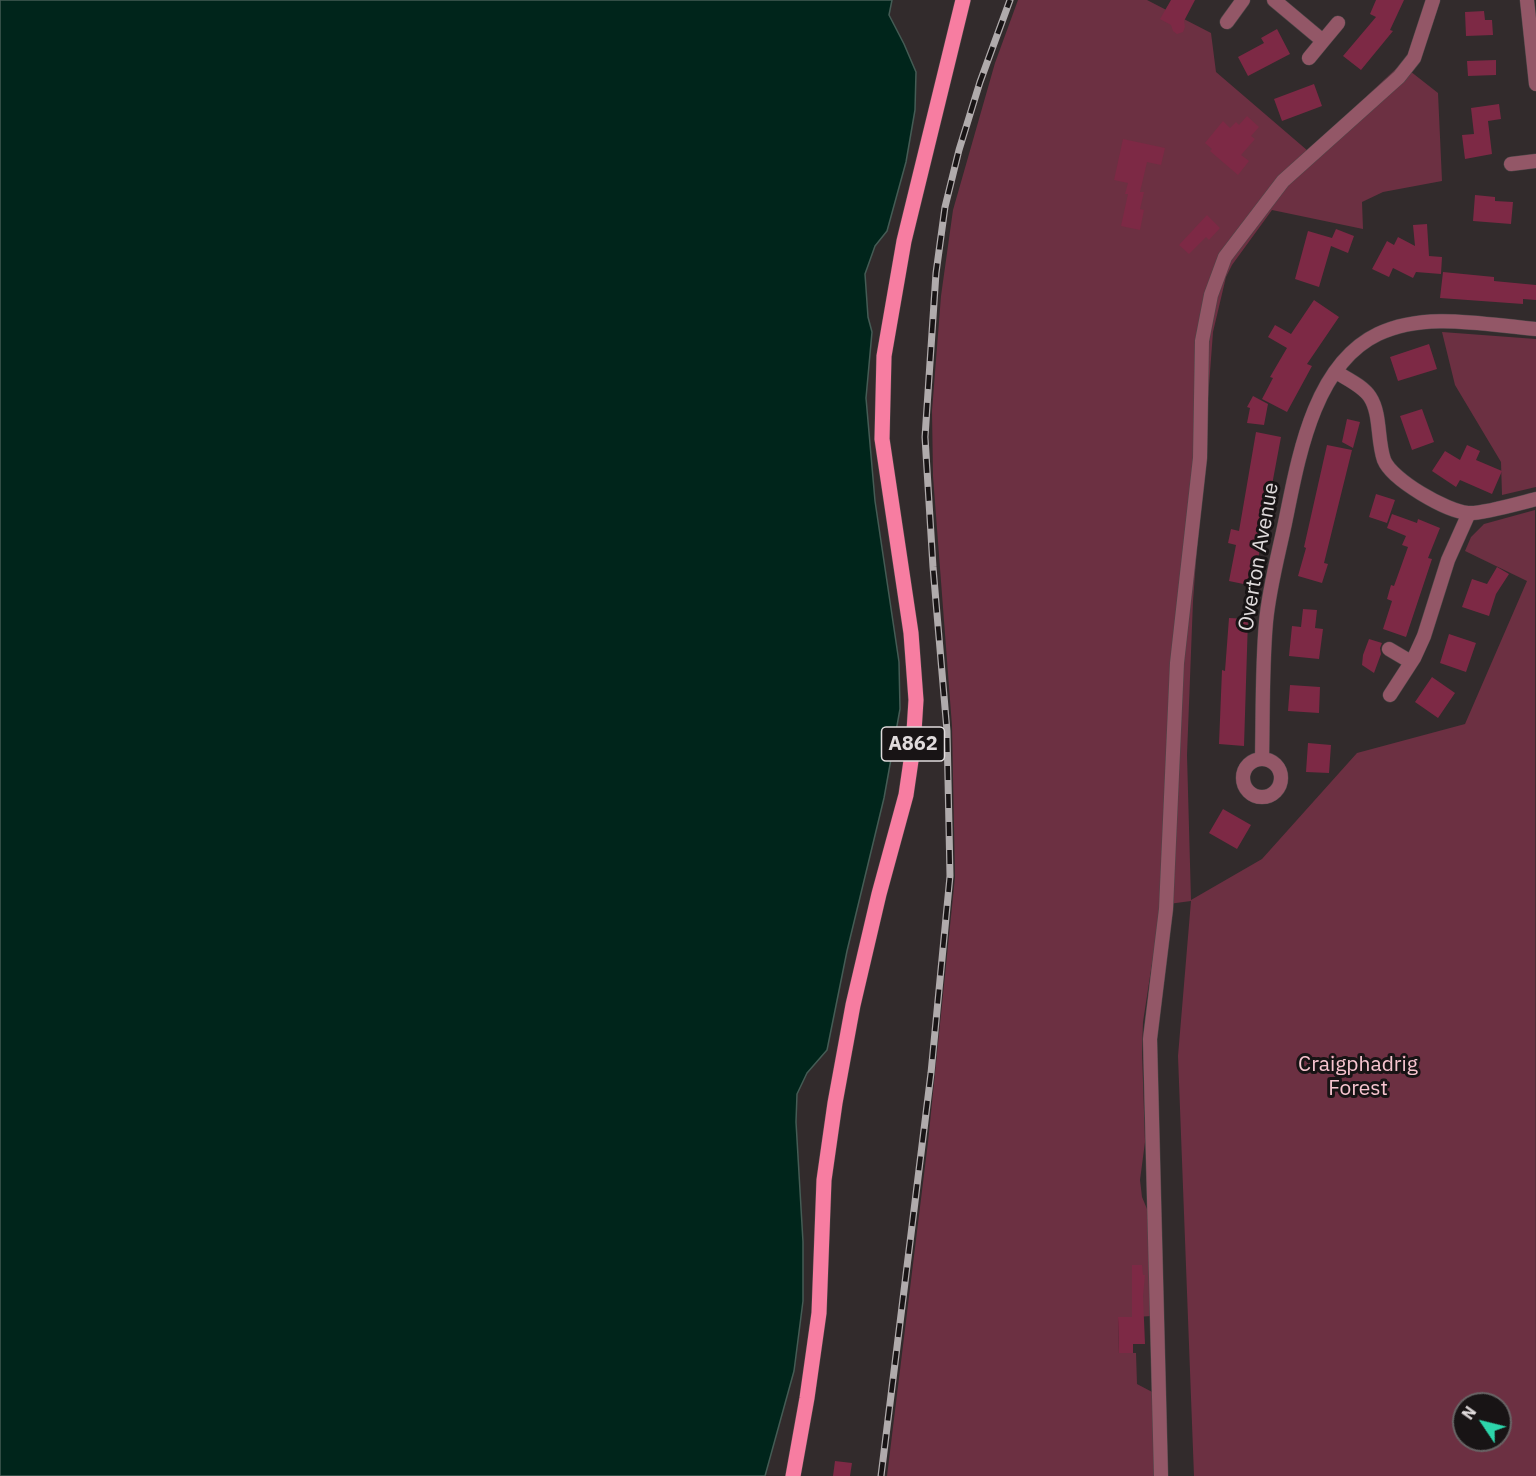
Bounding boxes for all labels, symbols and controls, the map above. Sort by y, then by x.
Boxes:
street label: Overton Avenue [1234,481,1284,633]
road number: A862 [882,727,944,761]
park label: Craigphadrig Forest [1298,1052,1418,1102]
north arrow [1452,1392,1512,1452]
text: N [1457,1402,1480,1423]

